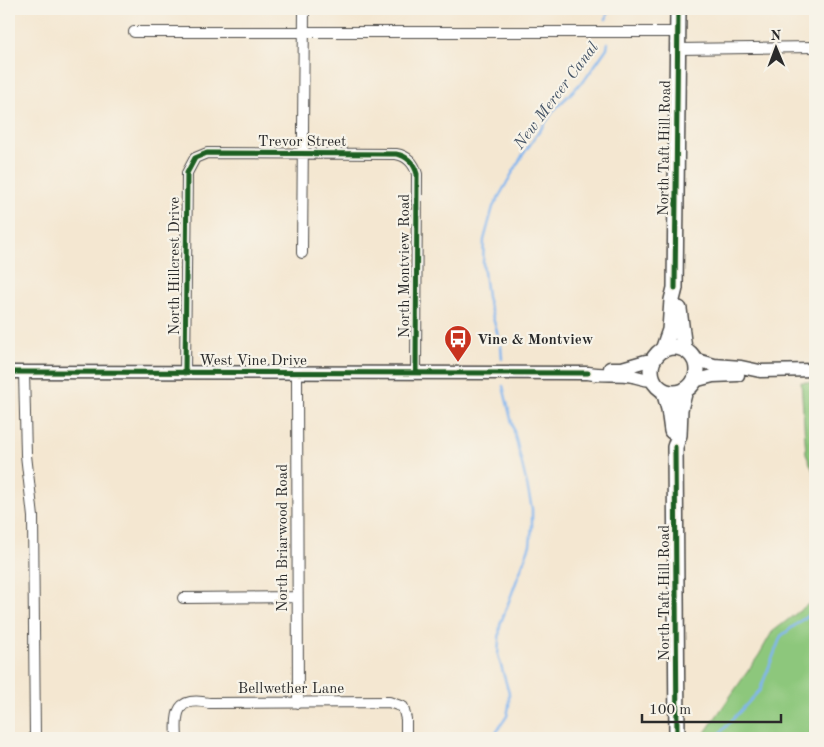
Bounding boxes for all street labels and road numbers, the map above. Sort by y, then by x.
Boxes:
street label: North Taft Hill Road [657,80,674,216]
street label: Trevor Street [258,135,346,150]
street label: North Montview Road [398,194,413,338]
street label: North Hillcrest Drive [168,197,183,335]
street label: West Vine Drive [199,354,307,369]
street label: North Briarwood Road [276,464,291,612]
street label: North Taft Hill Road [658,525,673,661]
street label: Bellwether Lane [238,682,344,697]

